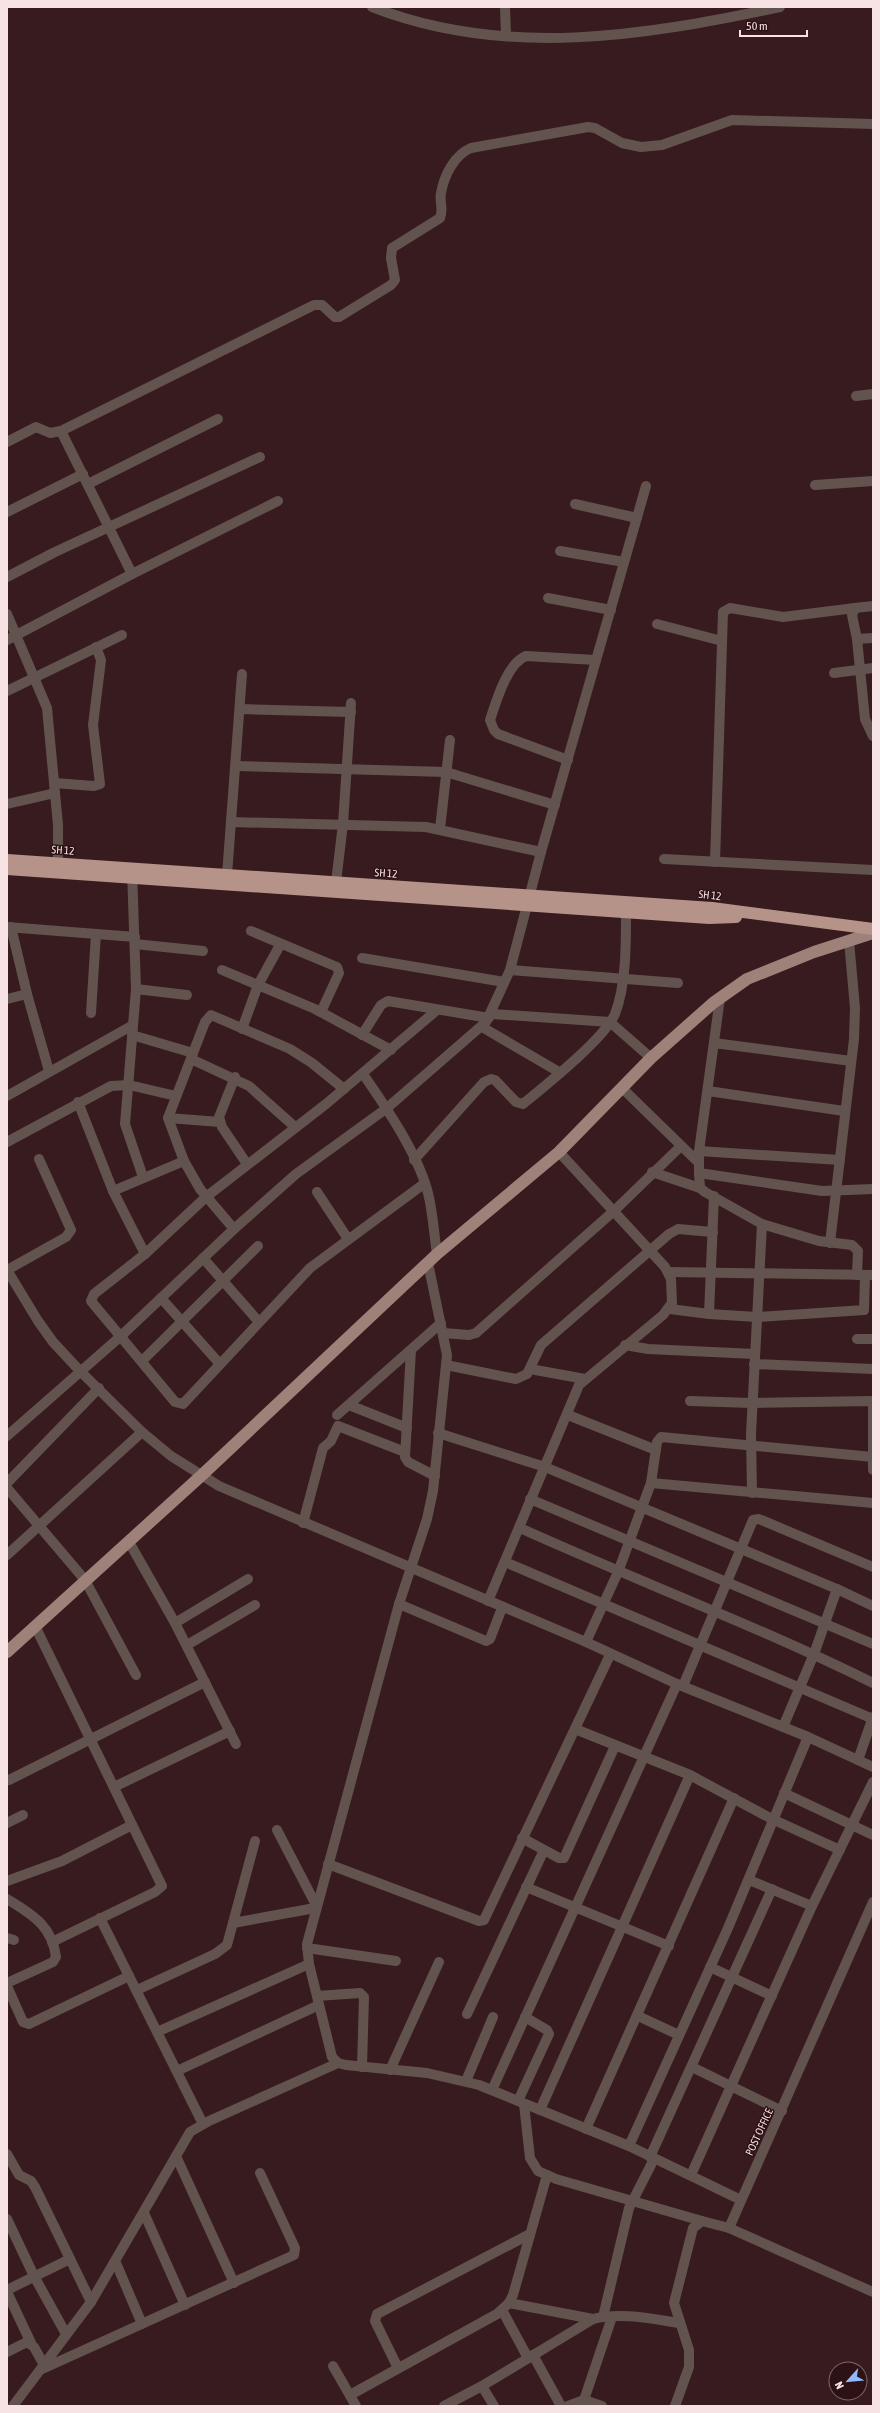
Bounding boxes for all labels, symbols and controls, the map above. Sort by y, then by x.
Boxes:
scale bar [740,12,807,38]
text: 50 m [746,19,768,33]
street label: SH 12 [51,843,75,857]
street label: SH 12 [374,866,398,880]
street label: SH 12 [698,888,722,902]
street label: POST OFFICE [743,2106,775,2157]
north arrow [828,2361,868,2401]
text: N [832,2380,846,2391]

